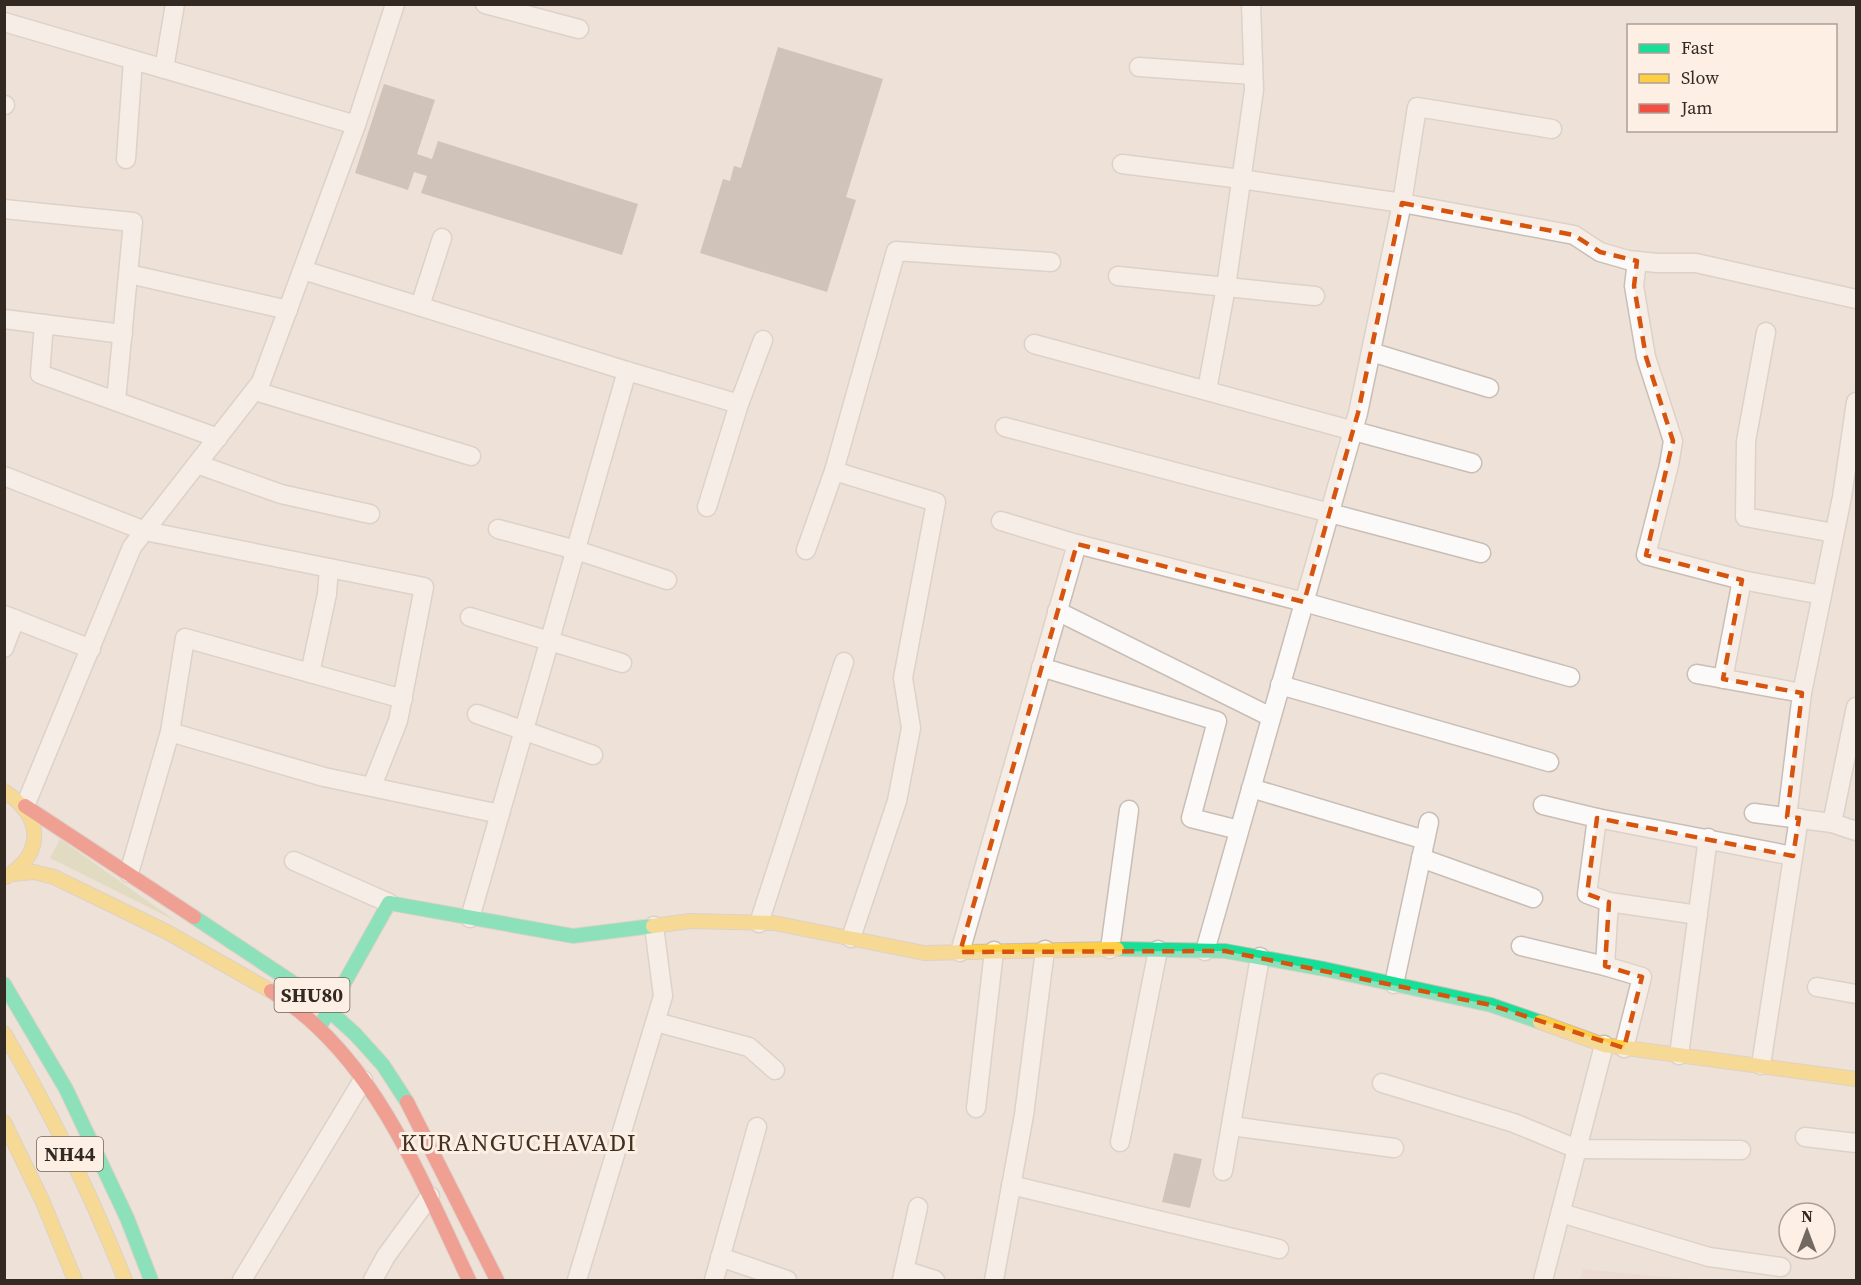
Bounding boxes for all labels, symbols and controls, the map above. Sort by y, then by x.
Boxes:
legend [1627,24,1837,132]
text: Fast [1681,35,1714,60]
text: Slow [1681,65,1719,90]
text: Jam [1680,95,1713,120]
road number: SHU80 [274,978,350,1012]
district label: KURANGUCHAVADI [401,1126,637,1159]
road number: NH44 [37,1137,103,1171]
north arrow [1777,1201,1837,1261]
text: N [1801,1205,1813,1227]

